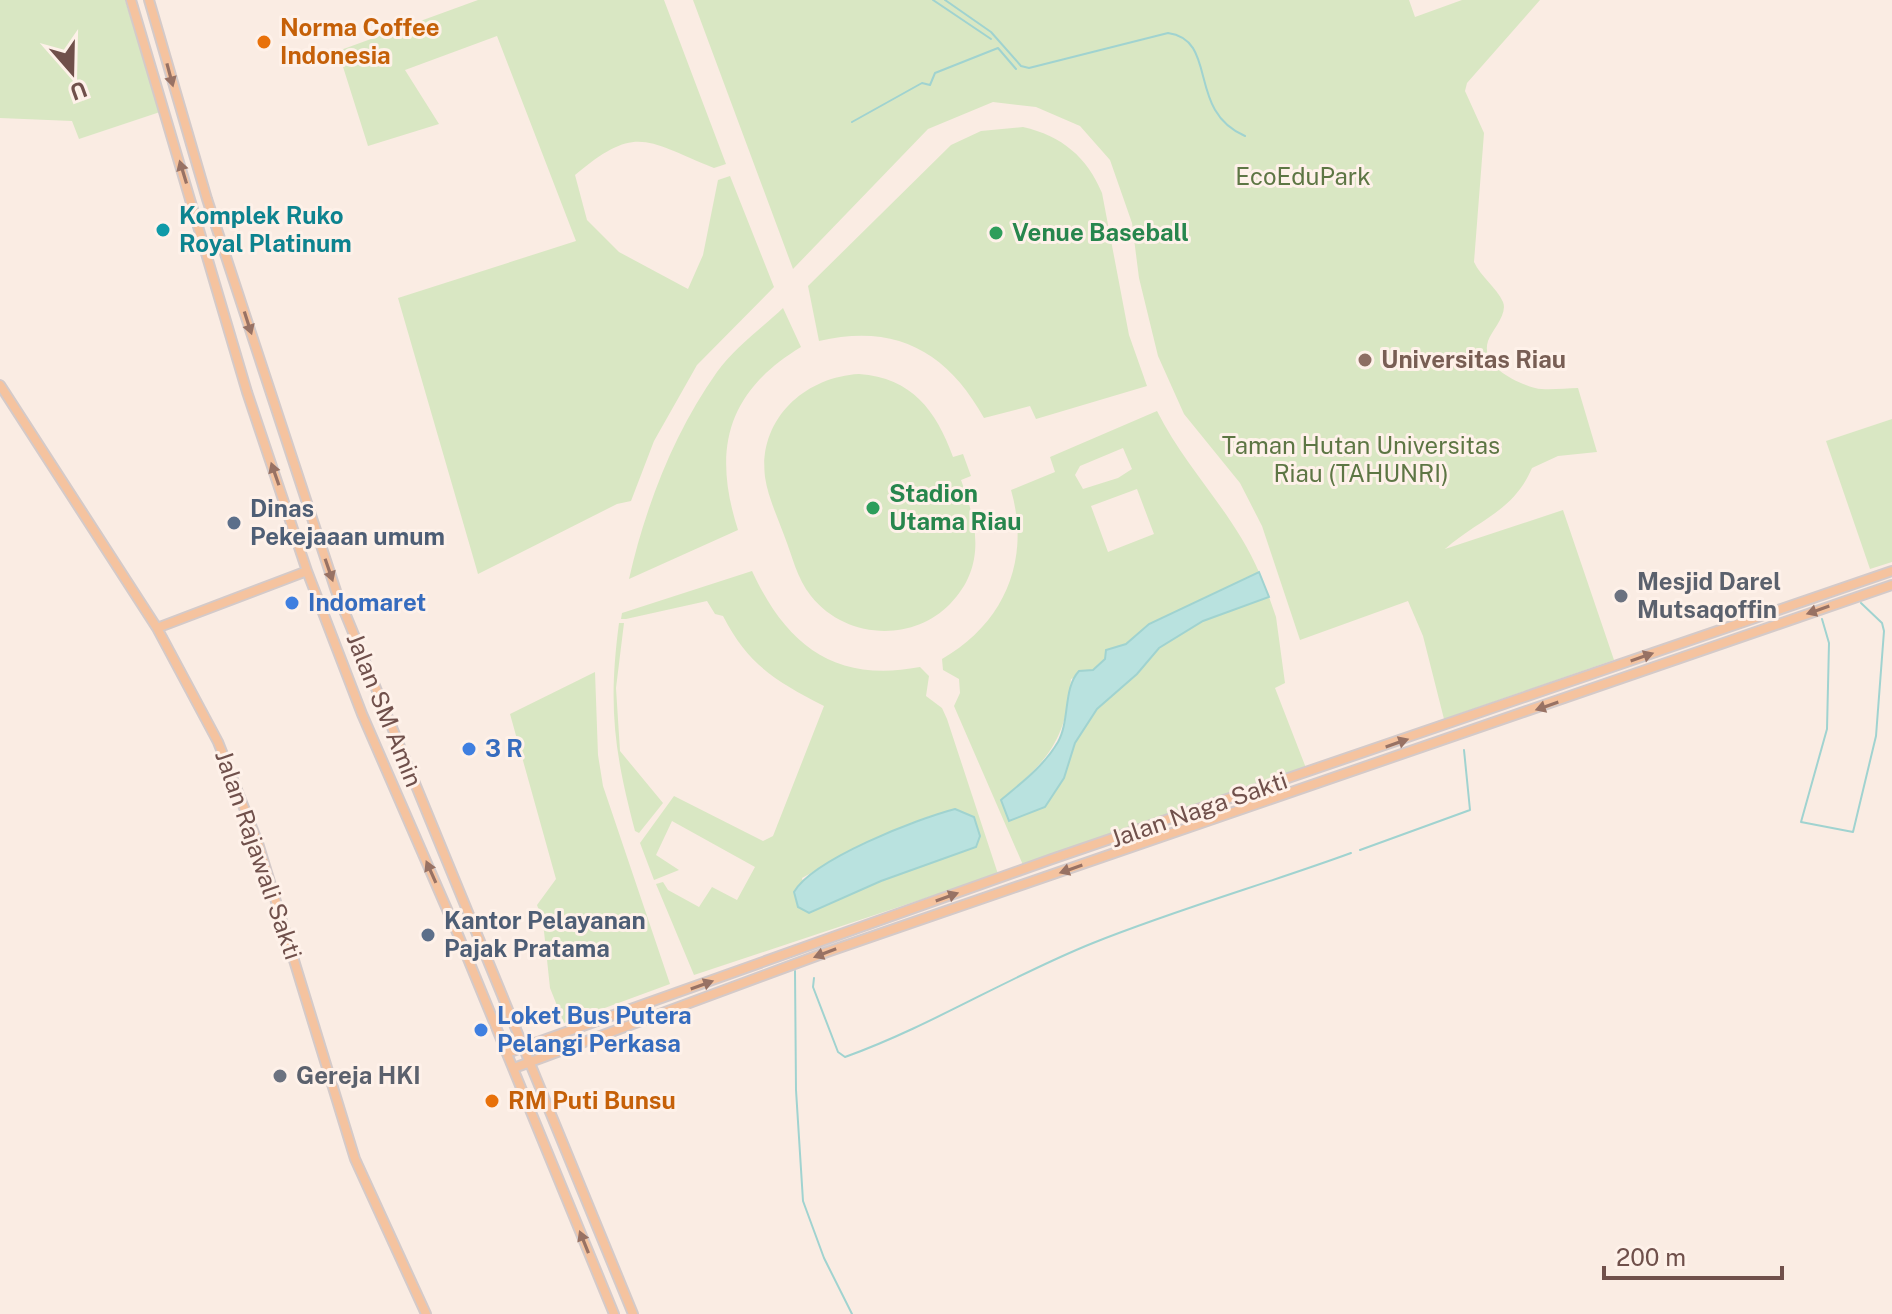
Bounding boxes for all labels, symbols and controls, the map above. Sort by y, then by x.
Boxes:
place label: Norma Coffee Indonesia [280,13,440,69]
north arrow [32,32,112,112]
marker: Norma Coffee Indonesia [255,33,273,51]
one-way arrow [164,63,176,88]
text: U [67,76,91,106]
one-way arrow [176,160,189,184]
park label: EcoEduPark [1235,162,1371,190]
place label: Komplek Ruko Royal Platinum [179,201,352,257]
place label: Venue Baseball [1012,218,1189,246]
marker: Komplek Ruko Royal Platinum [154,221,172,239]
marker: Venue Baseball [987,224,1005,242]
one-way arrow [242,311,255,335]
place label: Universitas Riau [1381,345,1566,373]
marker: Universitas Riau [1356,351,1374,369]
park label: Taman Hutan Universitas Riau (TAHUNRI) [1222,431,1500,487]
one-way arrow [269,462,281,486]
place label: Stadion Utama Riau [889,479,1021,535]
place label: Dinas Pekejaaan umum [250,494,445,550]
marker: Stadion Utama Riau [864,499,882,517]
marker: Dinas Pekejaaan umum [225,514,243,532]
one-way arrow [324,558,336,582]
place label: Mesjid Darel Mutsaqoffin [1637,567,1781,623]
marker: Mesjid Darel Mutsaqoffin [1612,587,1630,605]
place label: Indomaret [308,588,426,616]
marker: Indomaret [283,594,301,612]
one-way arrow [1806,604,1830,617]
street label: Jalan SM Amin [341,629,429,791]
one-way arrow [1631,651,1655,663]
one-way arrow [1534,700,1558,712]
place label: 3 R [485,734,523,762]
one-way arrow [1385,736,1409,748]
marker: 3 R [460,740,478,758]
street label: Jalan Rajawali Sakti [210,746,308,963]
street label: Jalan Naga Sakti [1106,766,1291,852]
one-way arrow [425,861,438,884]
one-way arrow [1058,863,1082,875]
one-way arrow [935,890,959,902]
place label: Kantor Pelayanan Pajak Pratama [444,906,646,962]
marker: Kantor Pelayanan Pajak Pratama [419,926,437,944]
one-way arrow [813,947,837,960]
one-way arrow [690,978,714,990]
place label: Loket Bus Putera Pelangi Perkasa [497,1001,692,1057]
marker: Loket Bus Putera Pelangi Perkasa [472,1021,490,1039]
place label: Gereja HKI [296,1061,421,1089]
marker: Gereja HKI [271,1067,289,1085]
place label: RM Puti Bunsu [508,1086,676,1114]
marker: RM Puti Bunsu [483,1092,501,1110]
one-way arrow [578,1230,591,1254]
scale bar [1604,1230,1782,1280]
text: 200 m [1616,1243,1686,1271]

